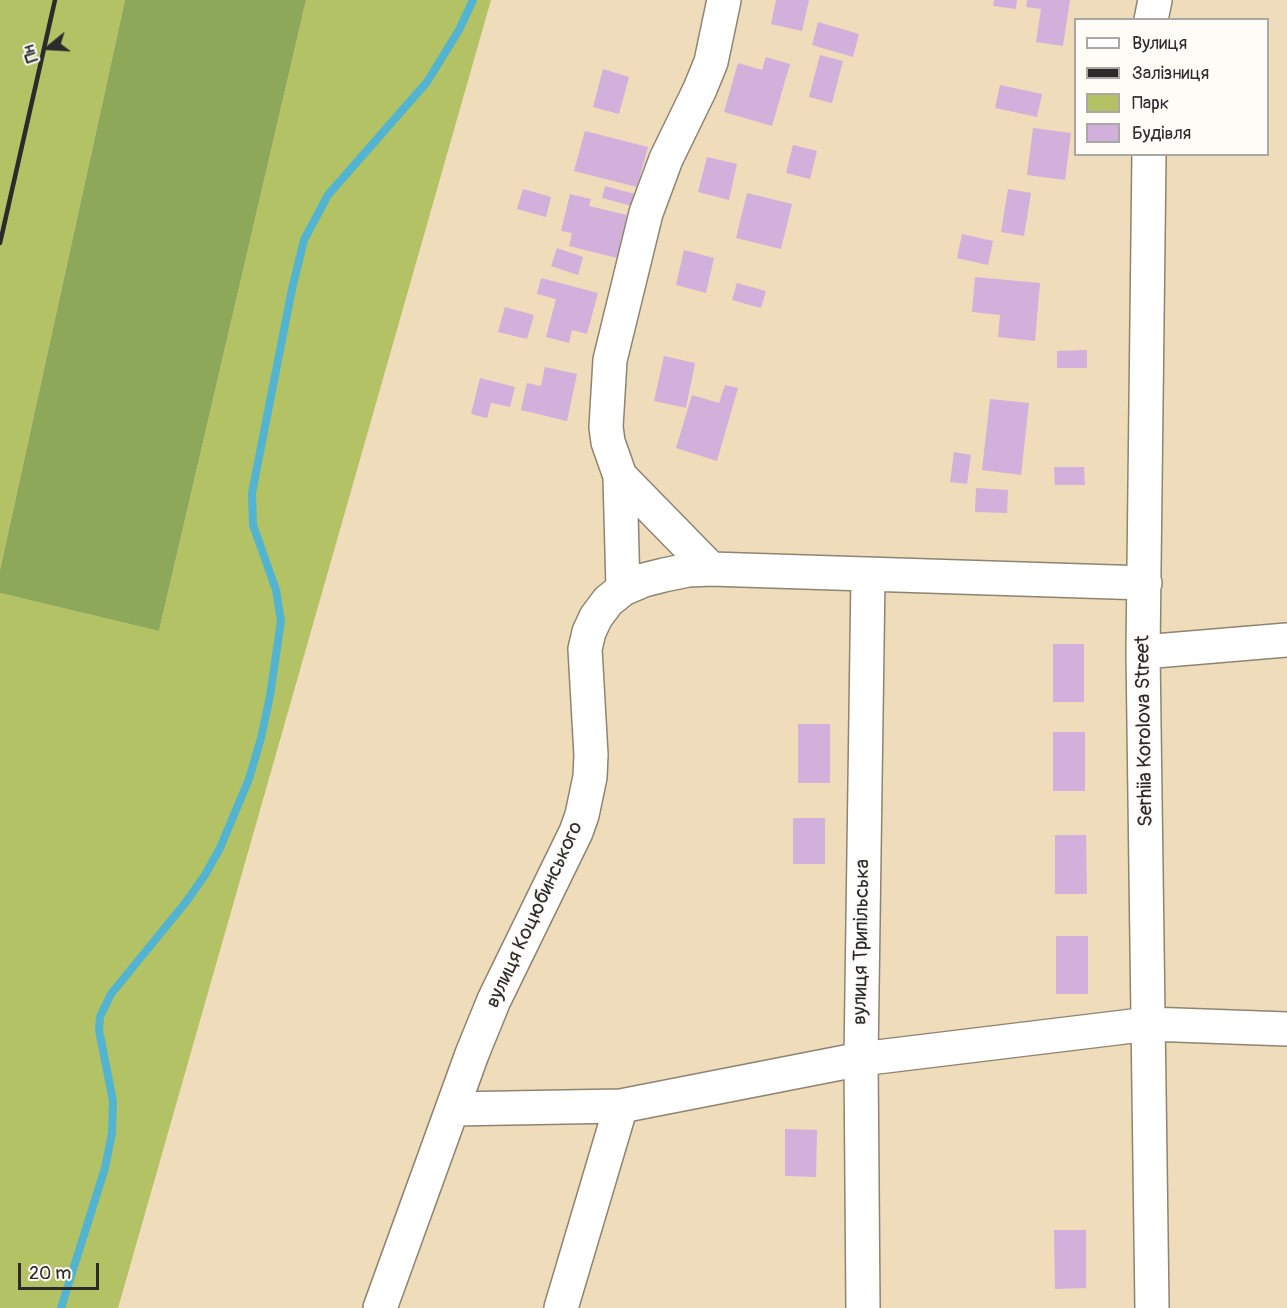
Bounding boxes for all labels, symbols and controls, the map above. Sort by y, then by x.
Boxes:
north arrow [18,18,78,78]
legend [1074,18,1269,156]
text: Вулиця [1132,32,1187,55]
text: Пн [19,42,43,65]
text: Залізниця [1132,62,1209,85]
text: Парк [1132,92,1169,115]
text: Будівля [1132,122,1191,145]
street label: Serhiia Korolova Street [1131,635,1159,827]
street label: вулиця Коцюбинського [481,818,589,1012]
street label: вулиця Трипільська [849,859,875,1025]
scale bar [21,1251,102,1289]
text: 20 m [29,1262,71,1285]

